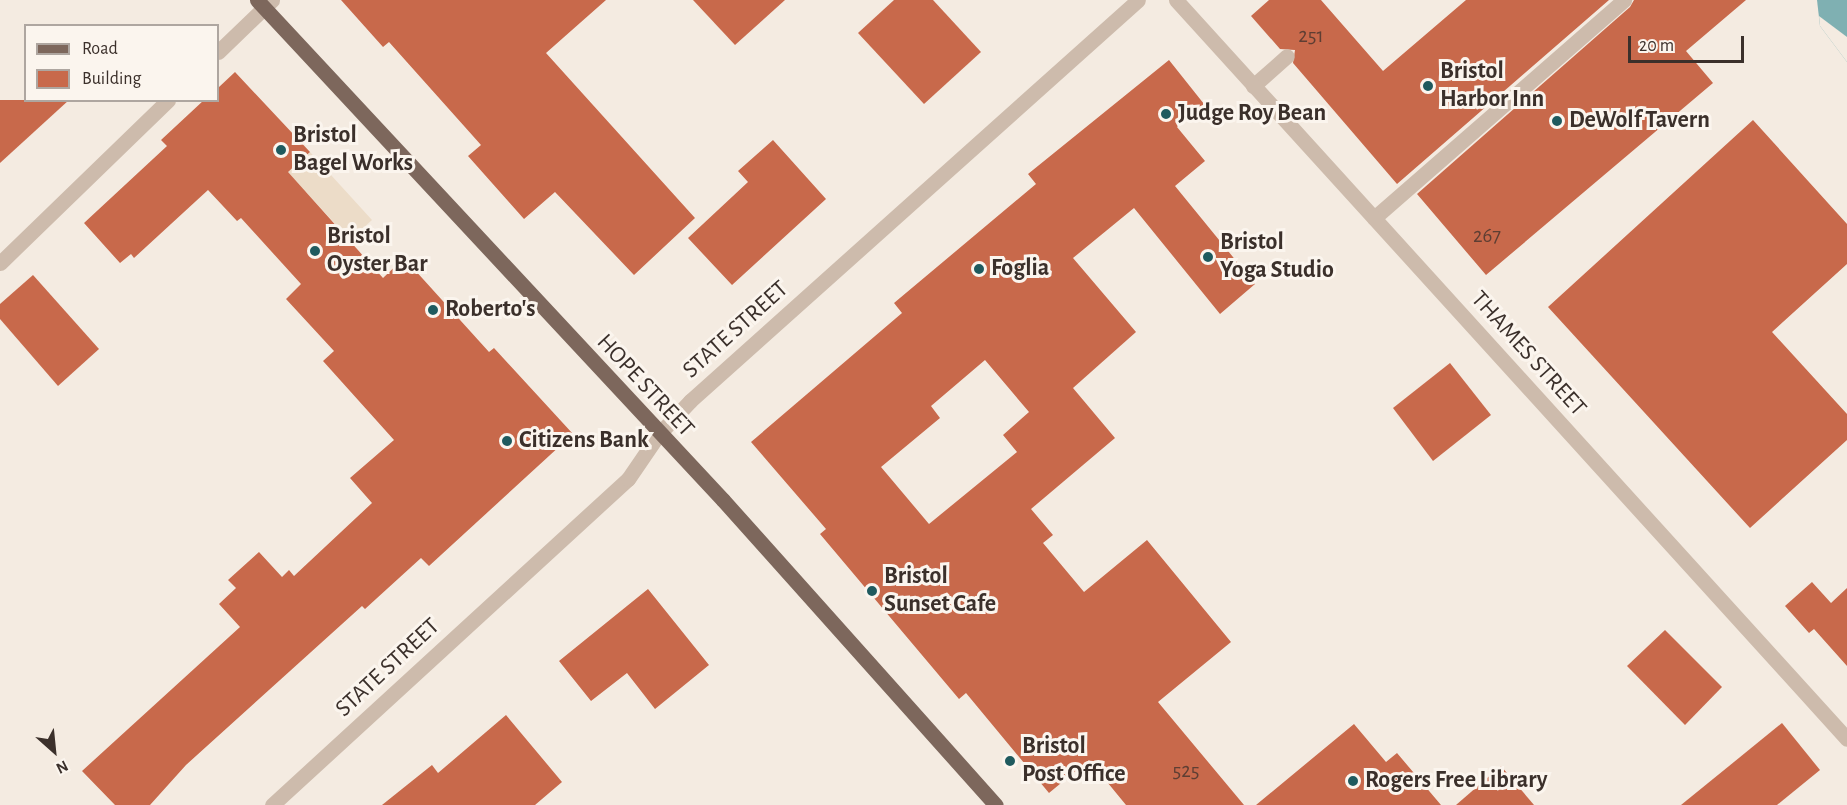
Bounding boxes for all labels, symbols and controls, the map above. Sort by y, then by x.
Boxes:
house number: 251 [1298,23,1324,49]
legend [24,24,219,102]
scale bar [1631,24,1746,62]
text: 20 m [1639,37,1674,55]
text: Road [82,40,118,58]
place label: Bristol Harbor Inn [1440,58,1544,114]
text: Building [82,70,141,88]
marker: Bristol Harbor Inn [1421,79,1435,93]
place label: Judge Roy Bean [1178,100,1326,128]
marker: Judge Roy Bean [1159,107,1173,121]
place label: DeWolf Tavern [1569,107,1710,135]
marker: DeWolf Tavern [1550,114,1564,128]
place label: Bristol Bagel Works [293,122,413,178]
marker: Bristol Bagel Works [274,143,288,157]
place label: Bristol Oyster Bar [327,223,427,279]
house number: 267 [1473,223,1501,249]
place label: Bristol Yoga Studio [1220,229,1334,285]
marker: Bristol Oyster Bar [308,244,322,258]
marker: Bristol Yoga Studio [1201,250,1215,264]
place label: Foglia [991,255,1049,283]
marker: Foglia [972,262,986,276]
street label: STATE STREET [677,275,795,385]
street label: THAMES STREET [1464,285,1592,423]
place label: Roberto's [445,296,535,324]
marker: Roberto's [426,303,440,317]
street label: HOPE STREET [590,329,700,443]
place label: Citizens Bank [519,427,649,455]
marker: Citizens Bank [500,434,514,448]
place label: Bristol Sunset Cafe [884,563,996,619]
marker: Bristol Sunset Cafe [865,584,879,598]
street label: STATE STREET [330,612,446,724]
north arrow [24,721,84,781]
place label: Bristol Post Office [1022,733,1125,789]
marker: Bristol Post Office [1003,754,1017,768]
text: N [54,757,71,777]
house number: 525 [1172,758,1200,784]
place label: Rogers Free Library [1365,767,1547,795]
marker: Rogers Free Library [1346,774,1360,788]

